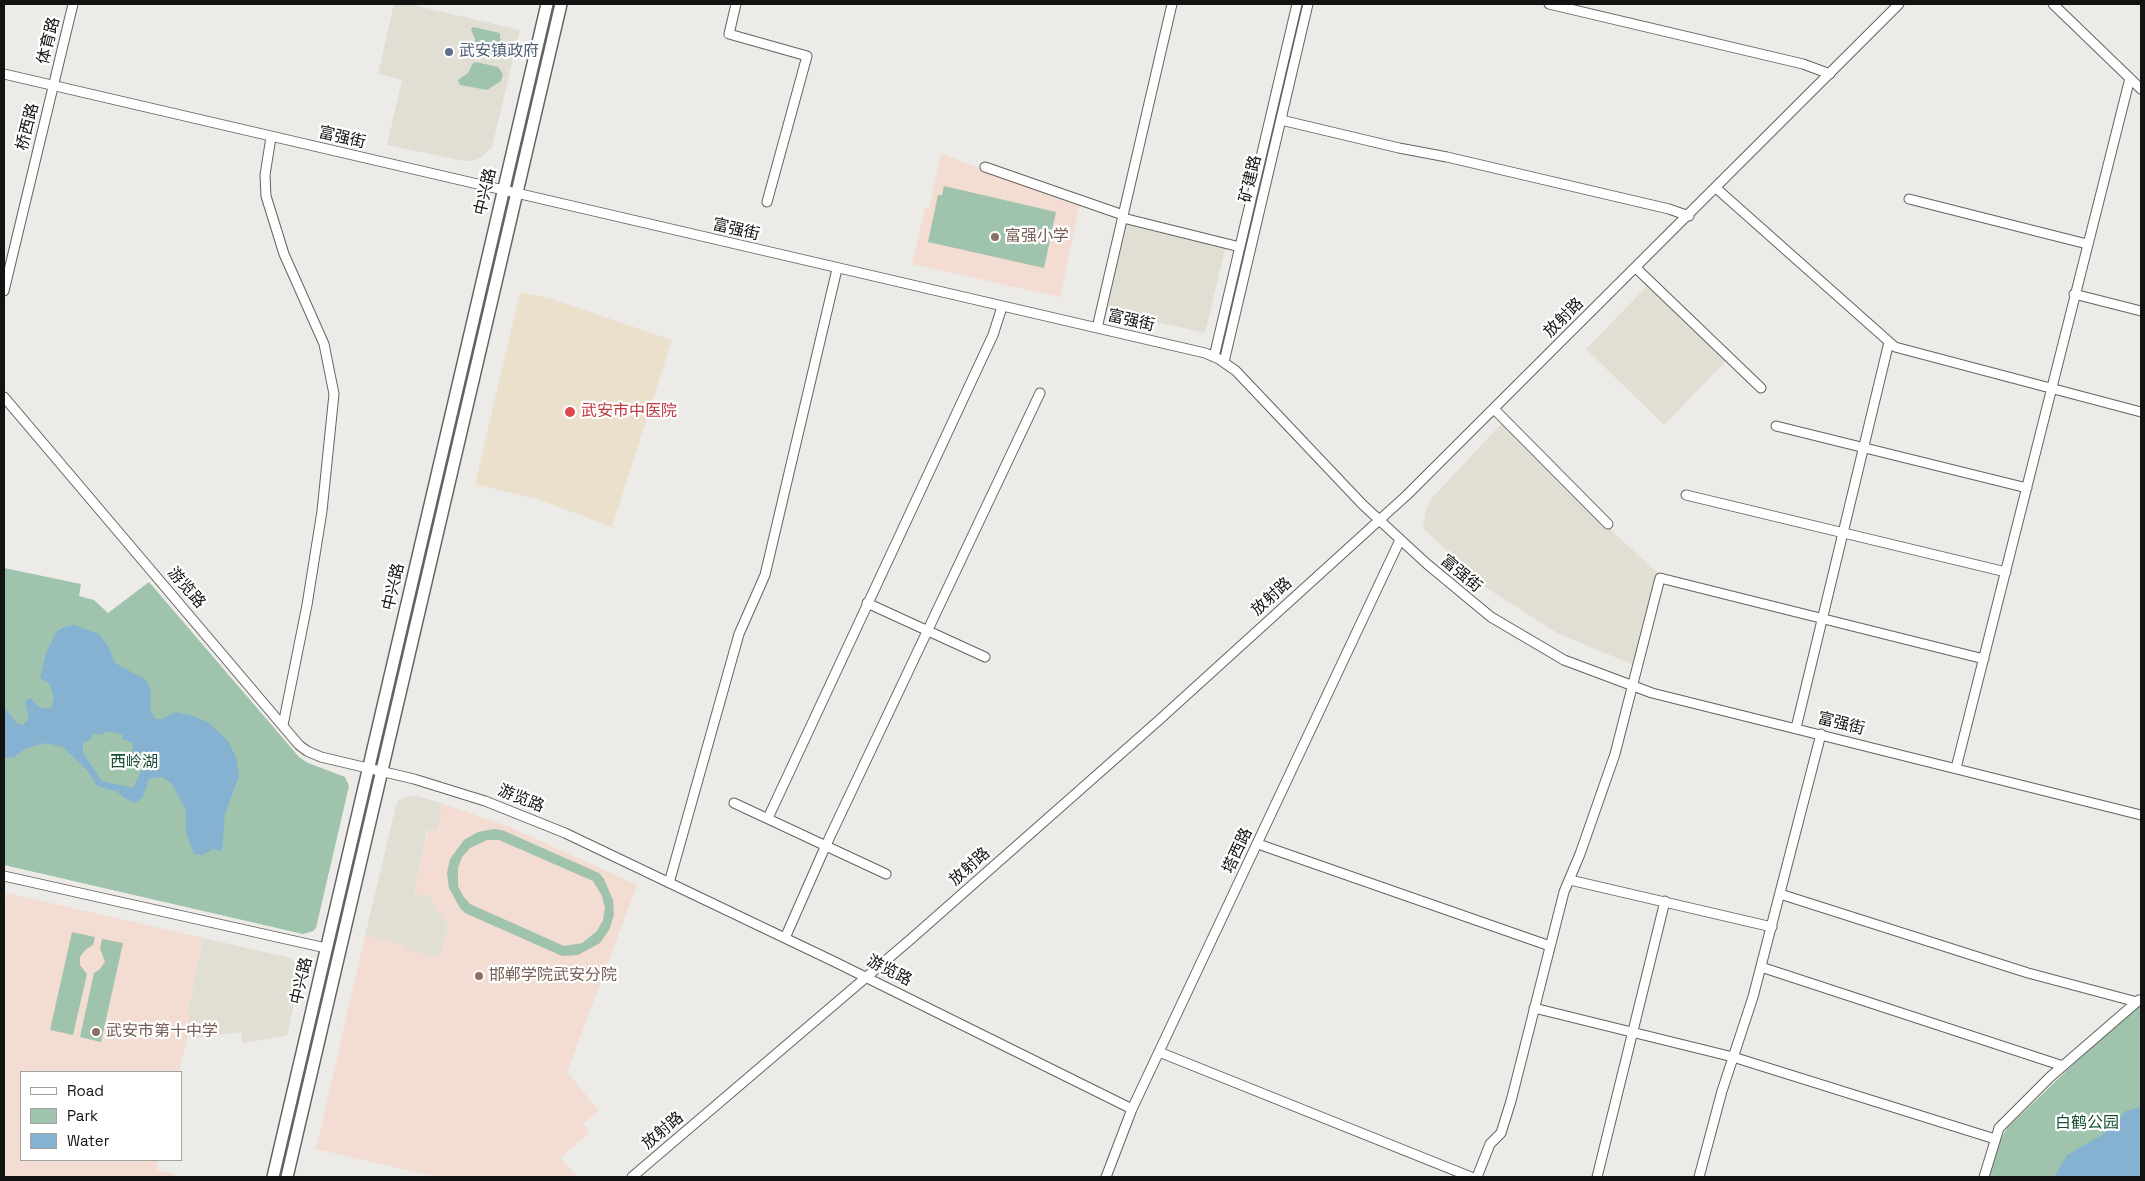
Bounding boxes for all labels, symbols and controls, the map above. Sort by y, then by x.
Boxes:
street label: 体育路 [34,15,64,67]
place label: 武安镇政府 [459,42,539,62]
marker: 武安镇政府 [443,46,455,58]
street label: 桥西路 [13,101,43,153]
street label: 富强街 [316,123,368,153]
street label: 矿建路 [1236,153,1266,205]
street label: 中兴路 [471,166,501,218]
street label: 富强街 [710,215,762,245]
place label: 富强小学 [1005,227,1069,247]
marker: 富强小学 [989,231,1001,243]
street label: 放射路 [1540,294,1588,342]
street label: 富强街 [1105,306,1157,336]
place label: 武安市中医院 [581,402,677,422]
marker: 武安市中医院 [563,405,577,419]
street label: 富强街 [1436,551,1486,597]
street label: 中兴路 [379,561,409,613]
street label: 游览路 [163,564,209,612]
street label: 放射路 [1248,574,1296,620]
street label: 富强街 [1815,709,1867,739]
park label: 西岭湖 [110,753,158,773]
street label: 游览路 [495,781,547,817]
street label: 塔西路 [1219,825,1257,877]
street label: 放射路 [946,844,994,890]
street label: 游览路 [863,952,915,990]
street label: 中兴路 [287,955,317,1007]
place label: 邯郸学院武安分院 [489,966,617,986]
marker: 邯郸学院武安分院 [473,970,485,982]
place label: 武安市第十中学 [106,1022,218,1042]
marker: 武安市第十中学 [90,1026,102,1038]
legend [20,1071,182,1161]
text: Road [67,1081,104,1100]
text: Park [67,1106,98,1125]
street label: 放射路 [638,1108,688,1154]
park label: 白鹤公园 [2055,1114,2119,1134]
text: Water [67,1131,109,1150]

